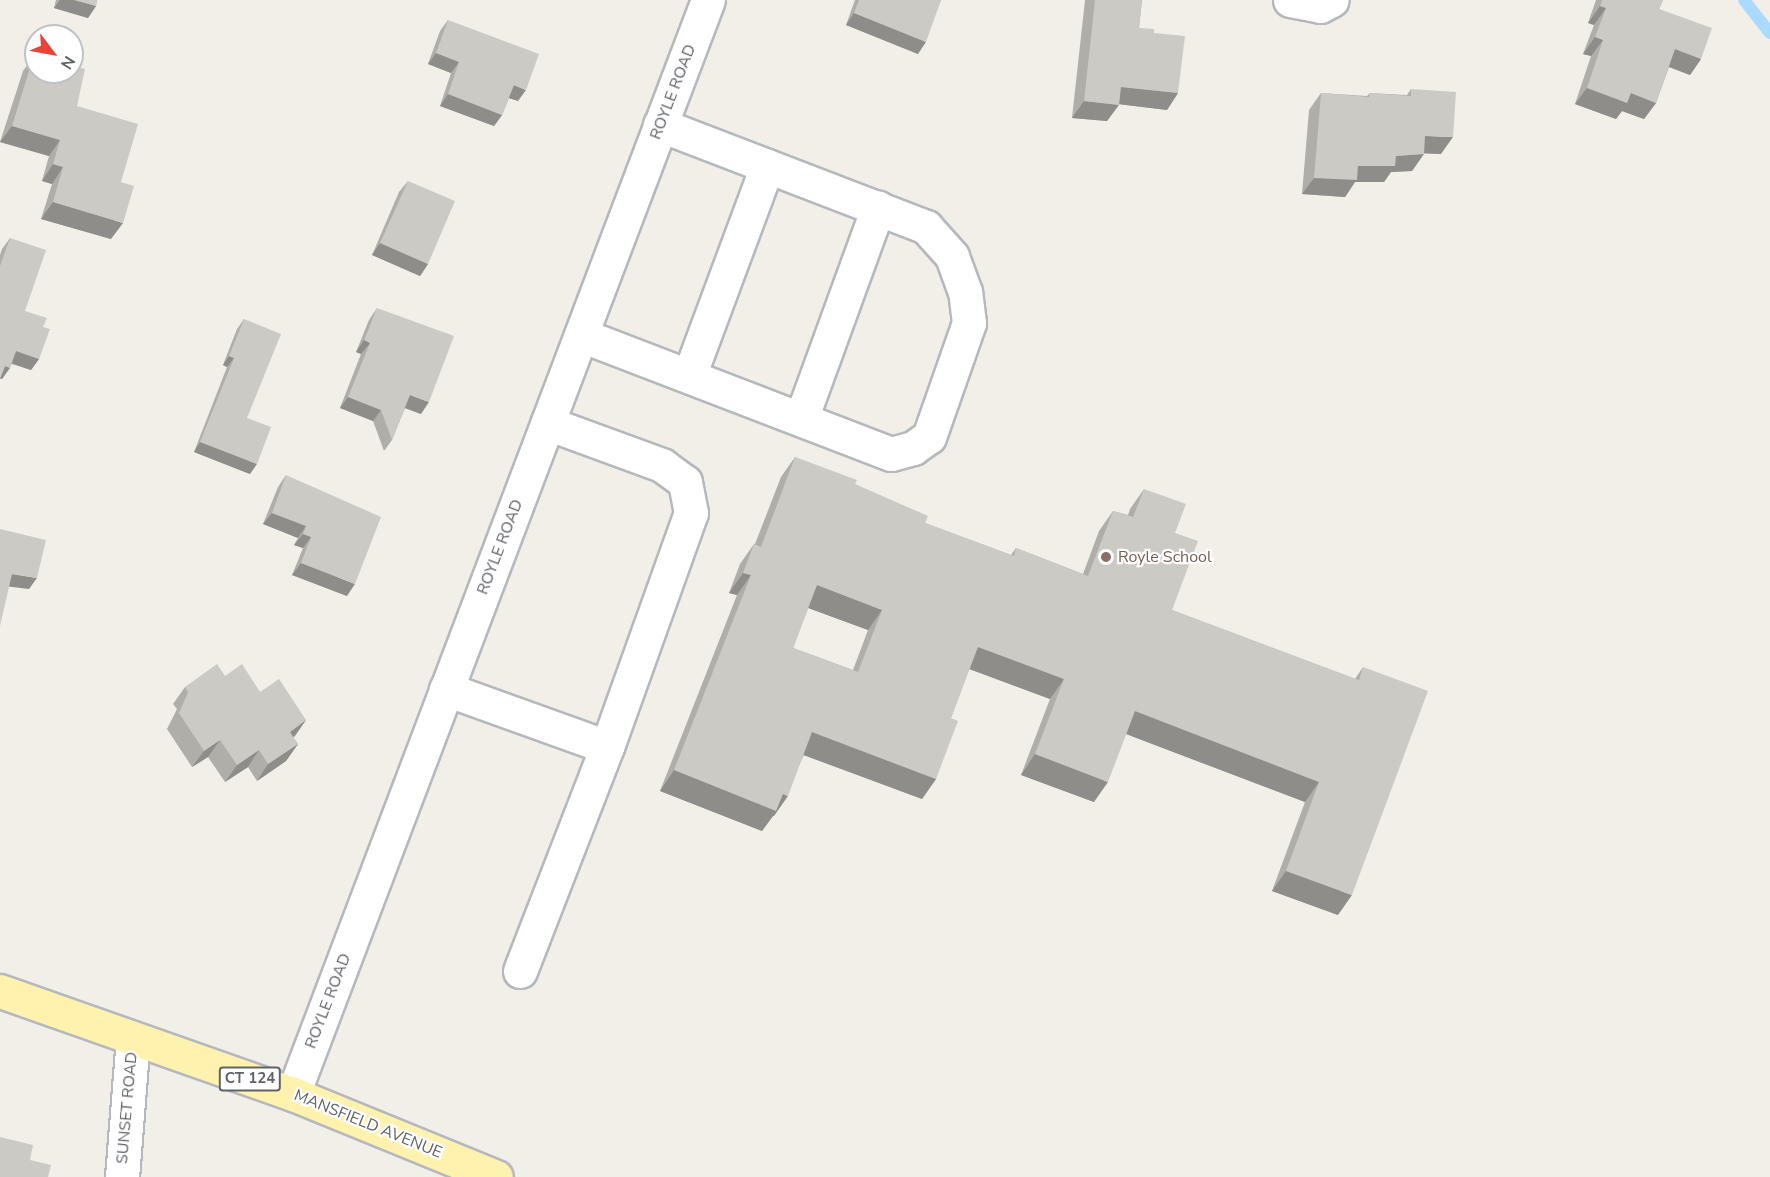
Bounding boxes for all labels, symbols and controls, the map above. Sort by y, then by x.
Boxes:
north arrow [24,24,84,84]
street label: ROYLE ROAD [646,42,700,142]
text: N [55,52,80,73]
street label: ROYLE ROAD [473,497,527,597]
place label: Royle School [1118,547,1212,567]
marker: Royle School [1099,550,1113,564]
street label: ROYLE ROAD [301,951,355,1051]
street label: SUNSET ROAD [113,1051,141,1165]
road number: CT 124 [218,1067,282,1091]
street label: MANSFIELD AVENUE [291,1086,445,1162]

